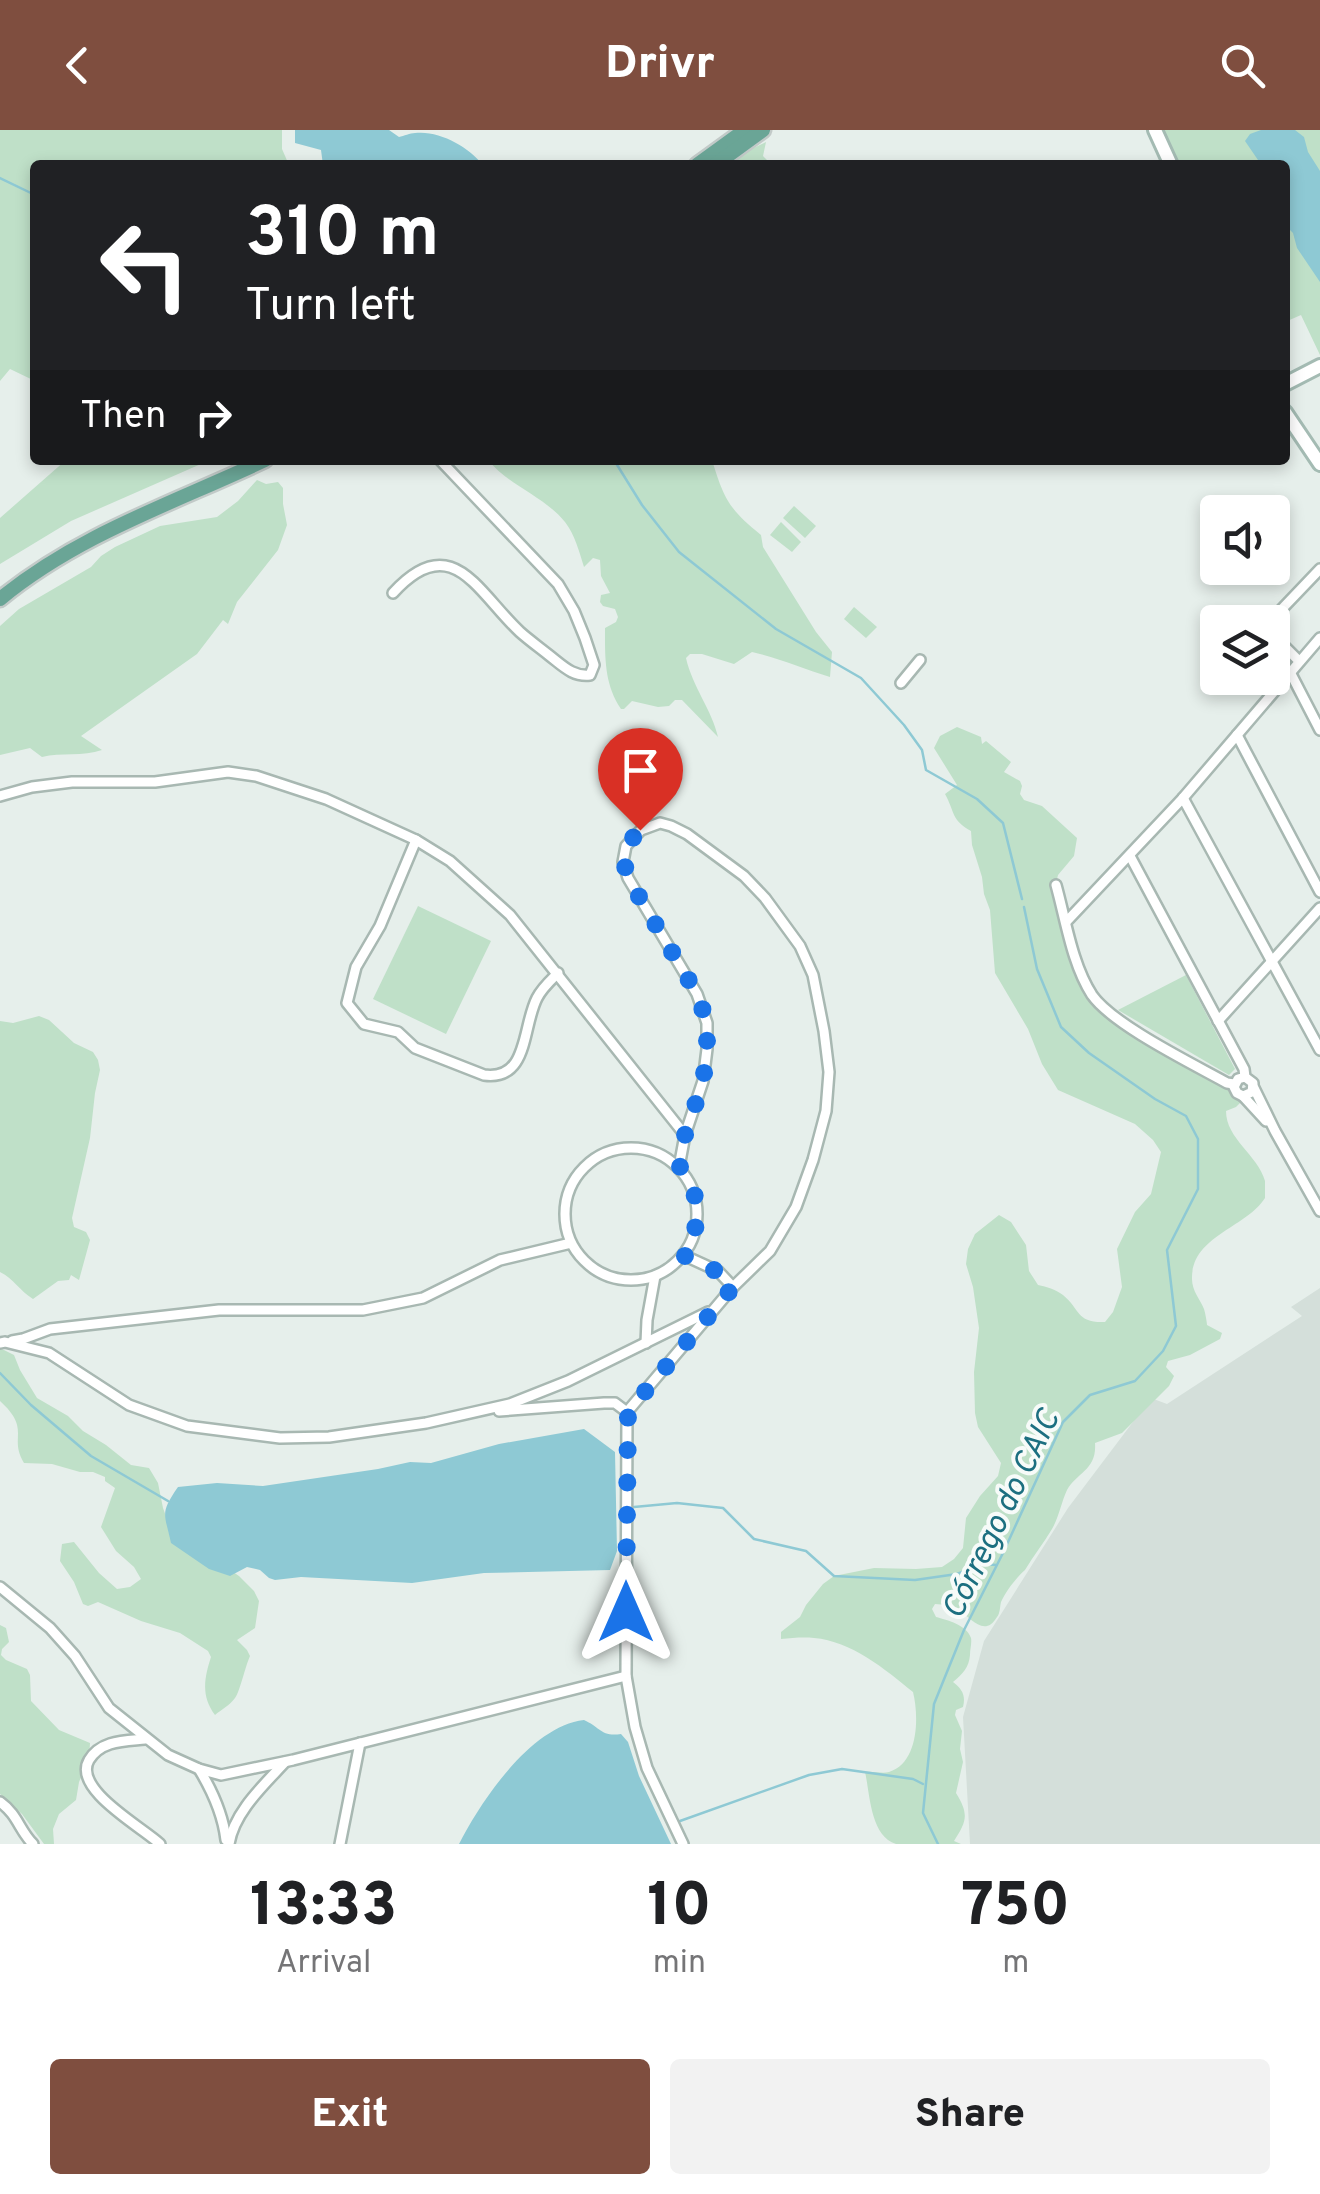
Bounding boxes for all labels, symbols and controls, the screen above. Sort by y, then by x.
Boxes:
text: Drivr [605,37,715,94]
icon: back [50,38,105,93]
icon: search [1215,38,1270,93]
text: 310 m [245,192,440,281]
icon: left [80,200,210,330]
text: Turn left [245,279,416,336]
icon: right [186,390,241,445]
text: Then [80,393,166,442]
map controls [1200,495,1290,695]
button: sound [1200,495,1290,585]
button: layers [1200,605,1290,695]
pin [598,728,683,831]
icon: arrive [613,743,668,798]
water label: Córrego do CAIC [935,1402,1072,1626]
position arrow [574,1560,678,1664]
text: 13:33 [250,1871,397,1947]
text: 10 [647,1871,712,1947]
text: 750 [961,1871,1070,1947]
text: Arrival [276,1944,371,1984]
text: min [653,1944,706,1984]
text: m [1002,1944,1029,1984]
button: Exit [50,2059,650,2174]
button: Share [670,2059,1270,2174]

